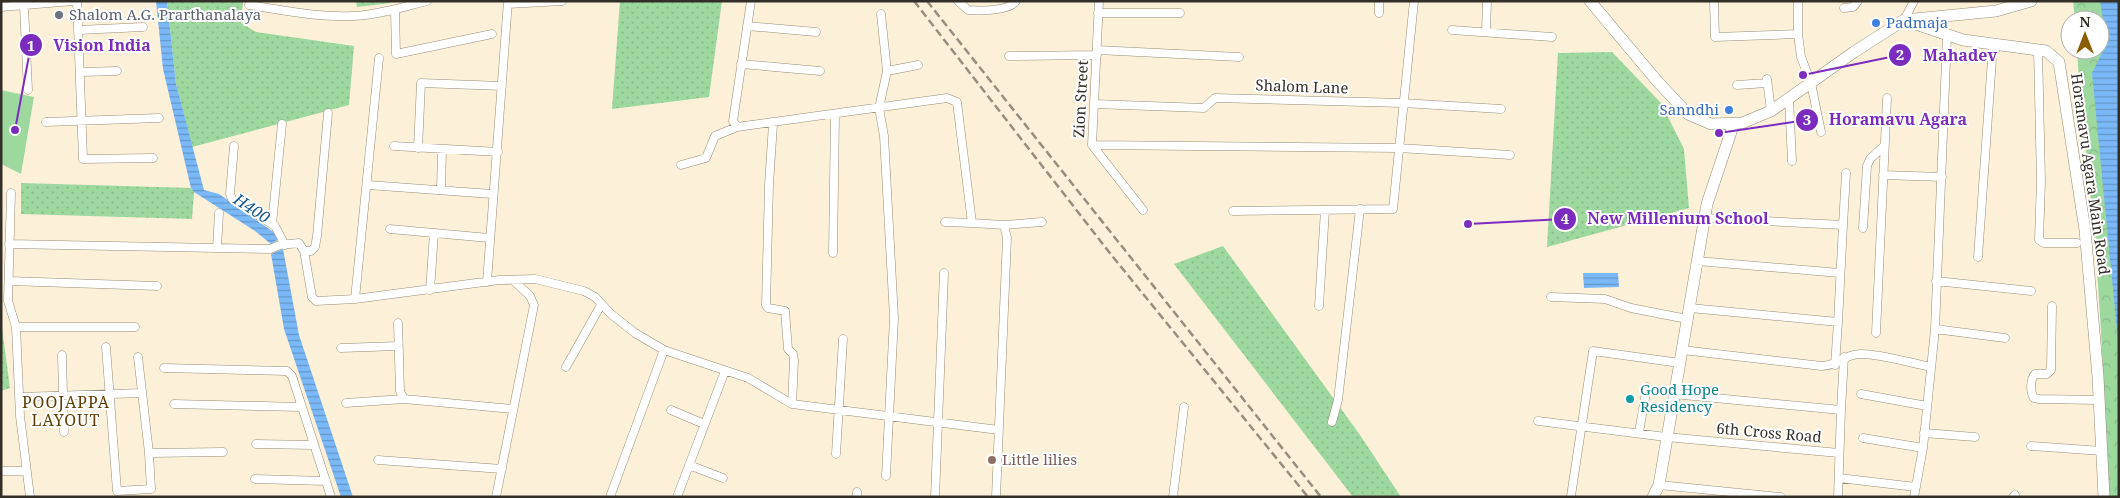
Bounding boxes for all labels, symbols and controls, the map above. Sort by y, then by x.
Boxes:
place label: Shalom A.G. Prarthanalaya [69,4,261,24]
marker: Shalom A.G. Prarthanalaya [53,9,65,21]
north arrow [2060,10,2110,60]
place label: Padmaja [1886,12,1948,32]
text: N [2079,12,2091,31]
marker: Padmaja [1870,17,1882,29]
callout: Vision India [19,30,161,61]
text: Vision India [53,34,151,56]
text: 1 [27,35,35,55]
callout: Mahadev [1888,40,2007,71]
text: 2 [1896,44,1904,64]
text: Mahadev [1923,44,1997,66]
street label: Zion Street [1068,60,1092,138]
street label: Horamavu Agara Main Road [2067,72,2115,276]
street label: Shalom Lane [1255,74,1349,98]
place label: Sanndhi [1660,99,1719,119]
marker: Sanndhi [1723,104,1735,116]
callout: Horamavu Agara [1794,104,1977,135]
text: Horamavu Agara [1829,108,1968,130]
text: 3 [1803,109,1811,129]
water label: H400 [229,187,275,228]
callout: New Millenium School [1552,203,1779,234]
text: New Millenium School [1587,207,1769,229]
text: 4 [1561,208,1570,228]
place label: Good Hope Residency [1640,379,1719,416]
district label: POOJAPPA LAYOUT [22,391,110,431]
marker: Good Hope Residency [1624,393,1636,405]
street label: 6th Cross Road [1716,417,1823,447]
place label: Little lilies [1002,449,1077,469]
marker: Little lilies [986,454,998,466]

